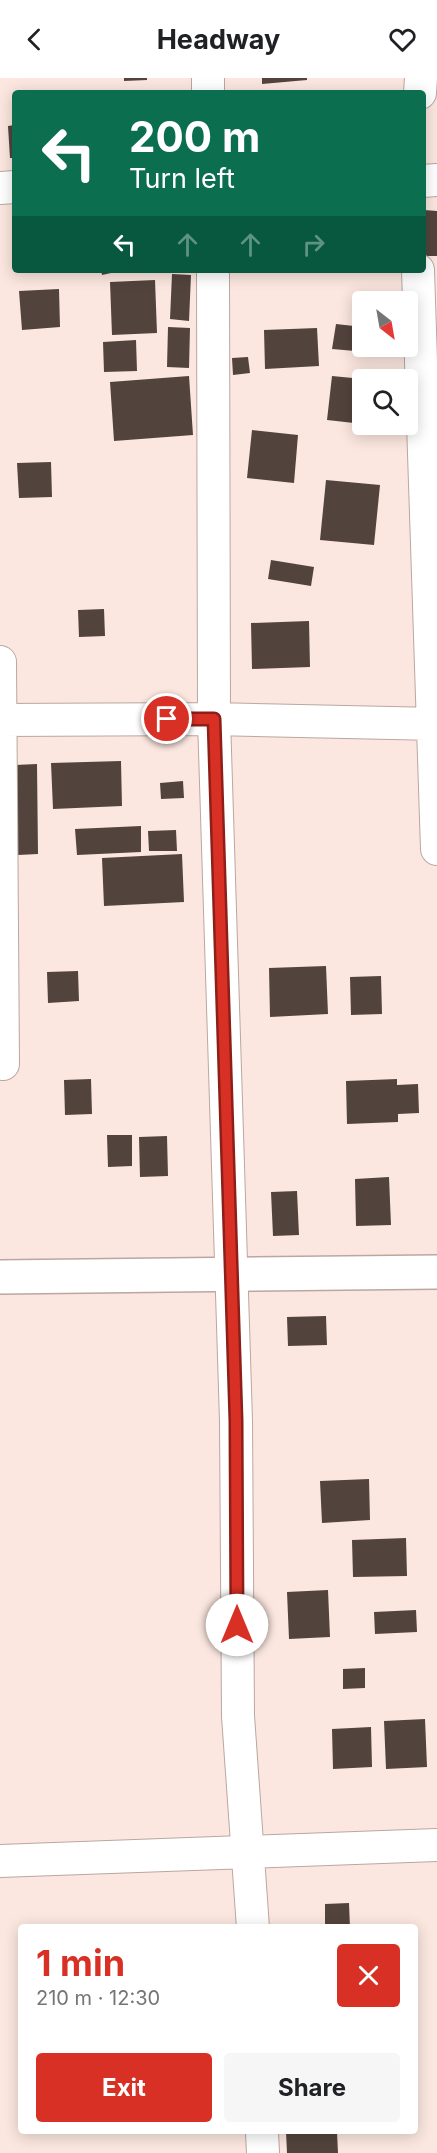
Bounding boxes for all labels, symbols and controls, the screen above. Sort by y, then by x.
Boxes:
icon: back [18,23,51,56]
text: Headway [157,23,280,56]
icon: heart [386,23,419,56]
text: 200 m [129,111,260,162]
icon: left [30,114,108,192]
text: Turn left [129,162,235,195]
icon: left [108,228,141,261]
icon: ahead [171,228,204,261]
icon: ahead [234,228,267,261]
icon: right [297,228,330,261]
north arrow [352,291,418,357]
map controls [352,291,418,435]
button: search [352,369,418,435]
pin [141,693,192,744]
icon: arrive [150,702,183,735]
position arrow [205,1593,269,1657]
text: 1 min [36,1941,125,1985]
button: close [337,1944,400,2007]
text: 210 m · 12:30 [36,1986,160,2010]
button: Exit [36,2053,212,2122]
button: Share [224,2053,400,2122]

